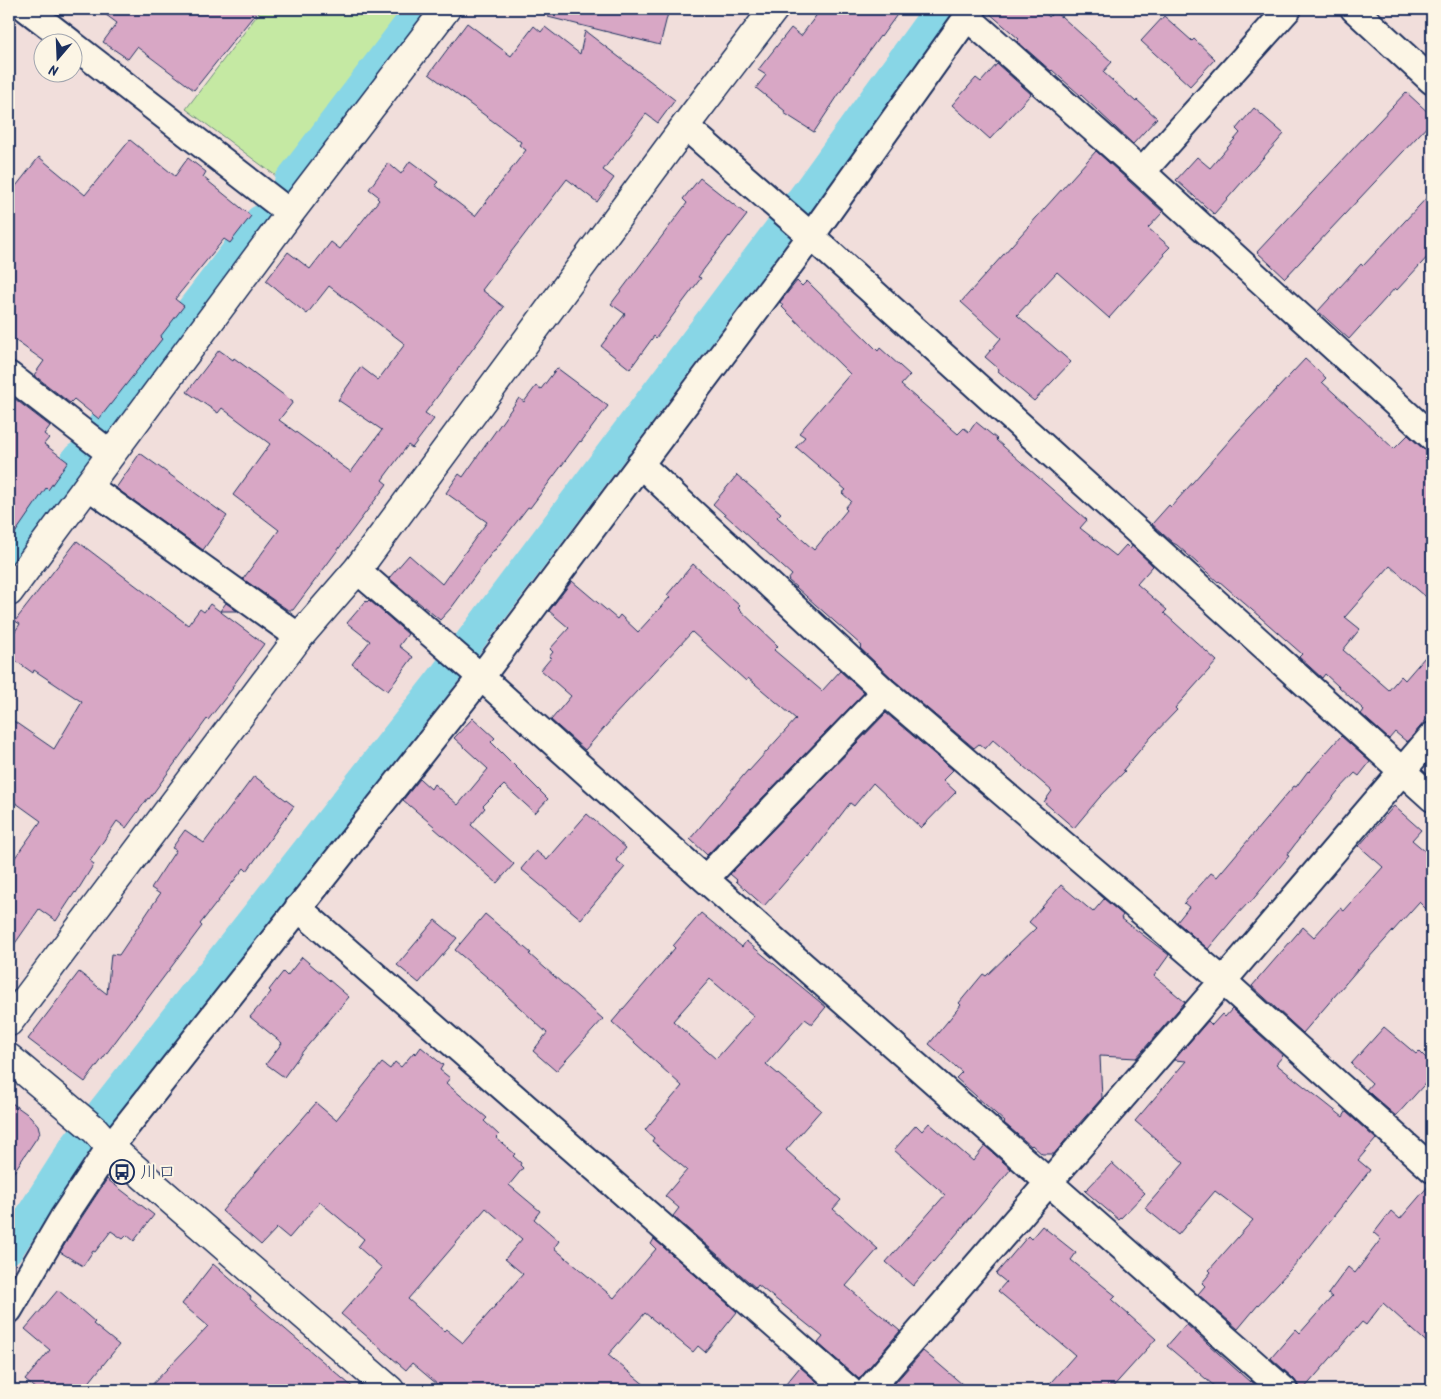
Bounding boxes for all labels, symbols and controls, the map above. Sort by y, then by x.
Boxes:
north arrow [32,32,82,82]
text: N [46,57,62,81]
bus stop icon: 川口 [109,1159,135,1185]
place label: 川口 [140,1159,176,1188]

